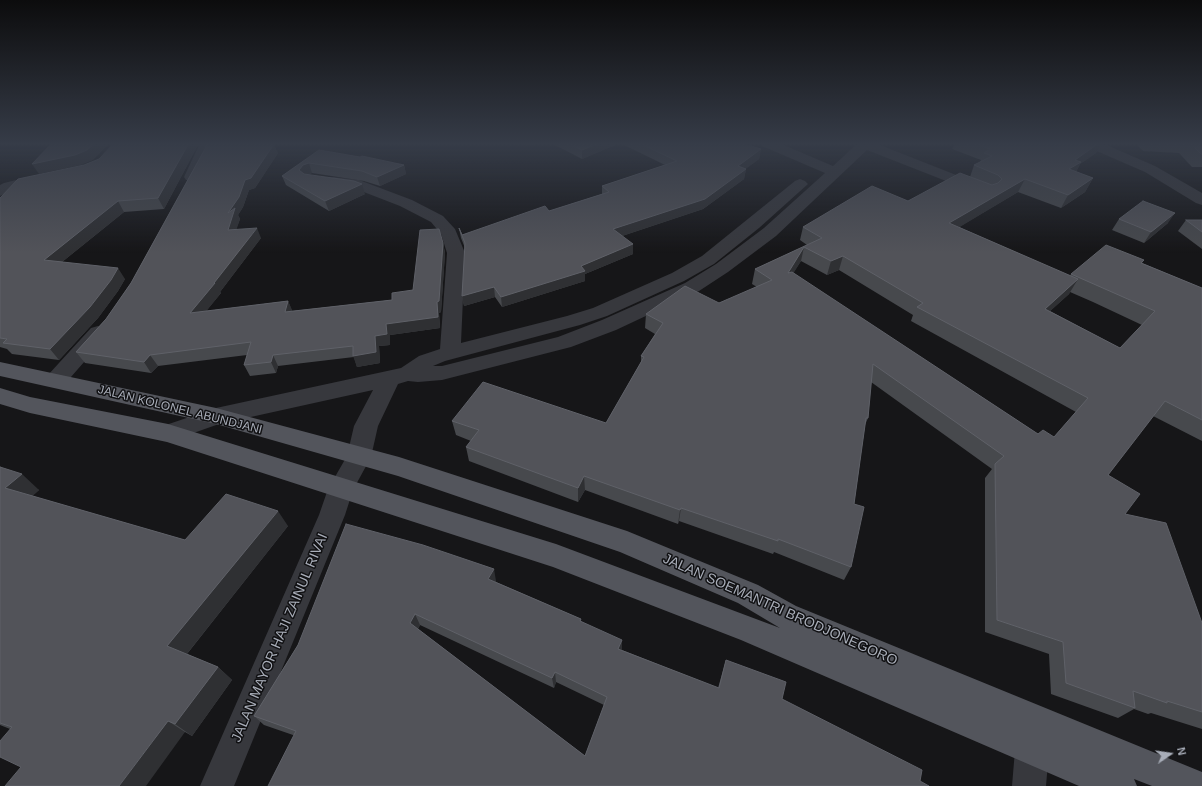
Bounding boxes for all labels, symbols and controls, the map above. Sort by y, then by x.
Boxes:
street label: JALAN KOLONEL ABUNDJANI [96,383,264,437]
street label: JALAN MAYOR HAJI ZAINUL RIVAI [228,531,332,745]
street label: JALAN SOEMANTRI BRODJONEGORO [660,550,900,670]
north arrow [1150,734,1190,774]
text: N [1175,746,1188,757]

